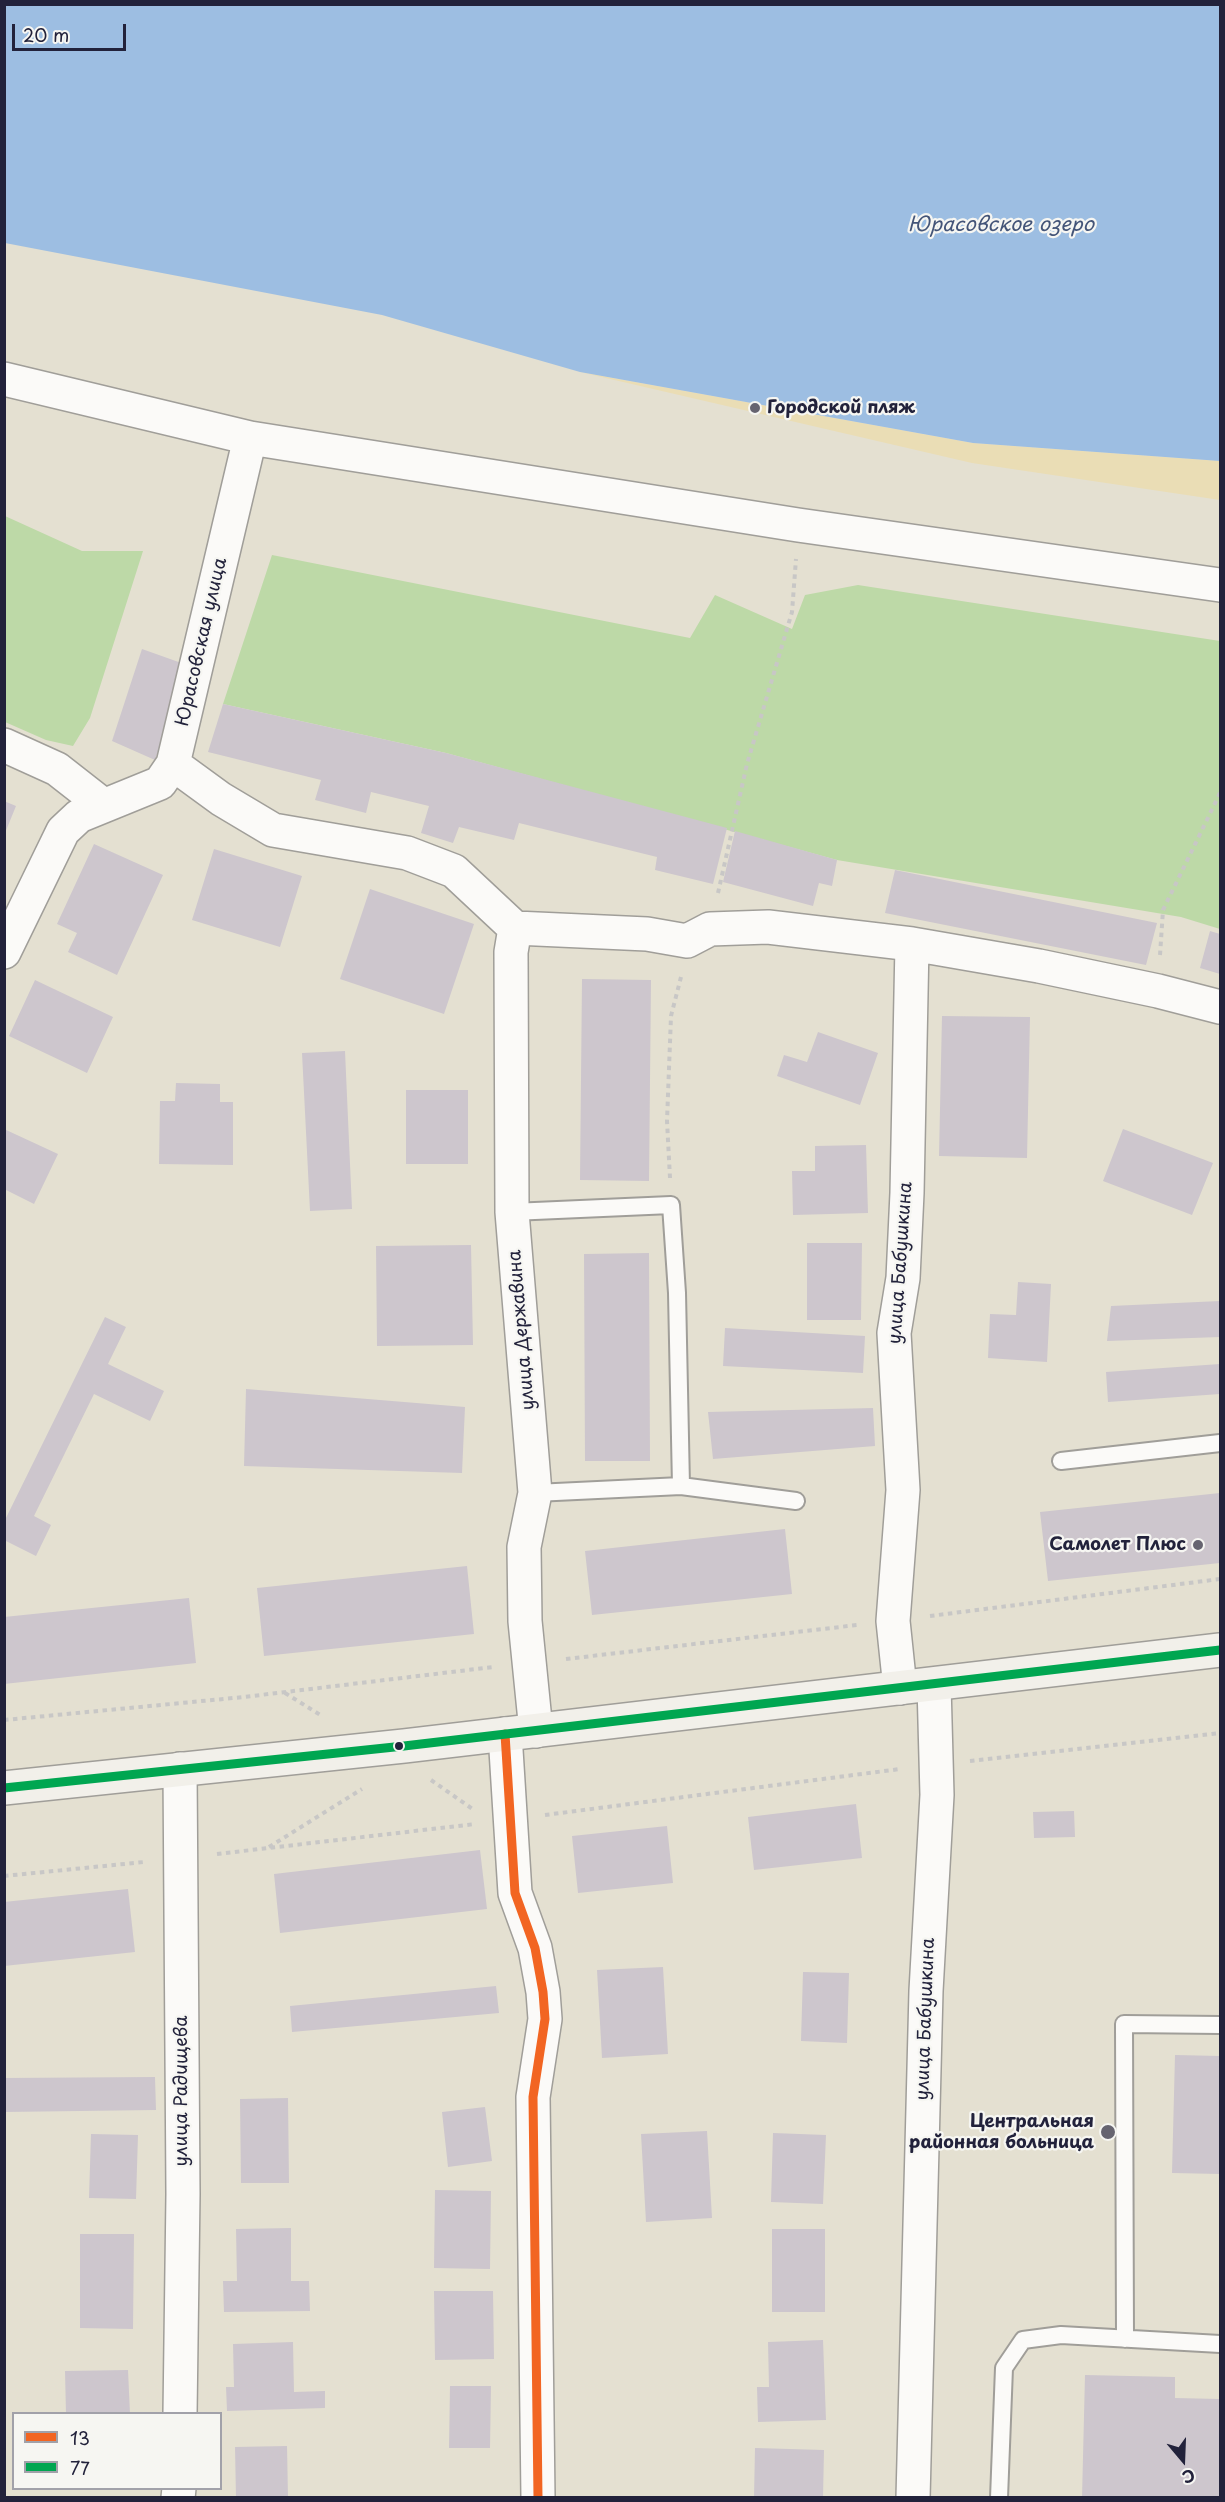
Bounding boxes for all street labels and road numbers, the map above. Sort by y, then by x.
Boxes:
street label: Юрасовская улица [172,556,232,728]
street label: улица Бабушкина [885,1181,917,1345]
street label: улица Державина [504,1249,540,1411]
street label: улица Бабушкина [912,1937,940,2101]
street label: улица Радищева [171,2016,193,2166]

